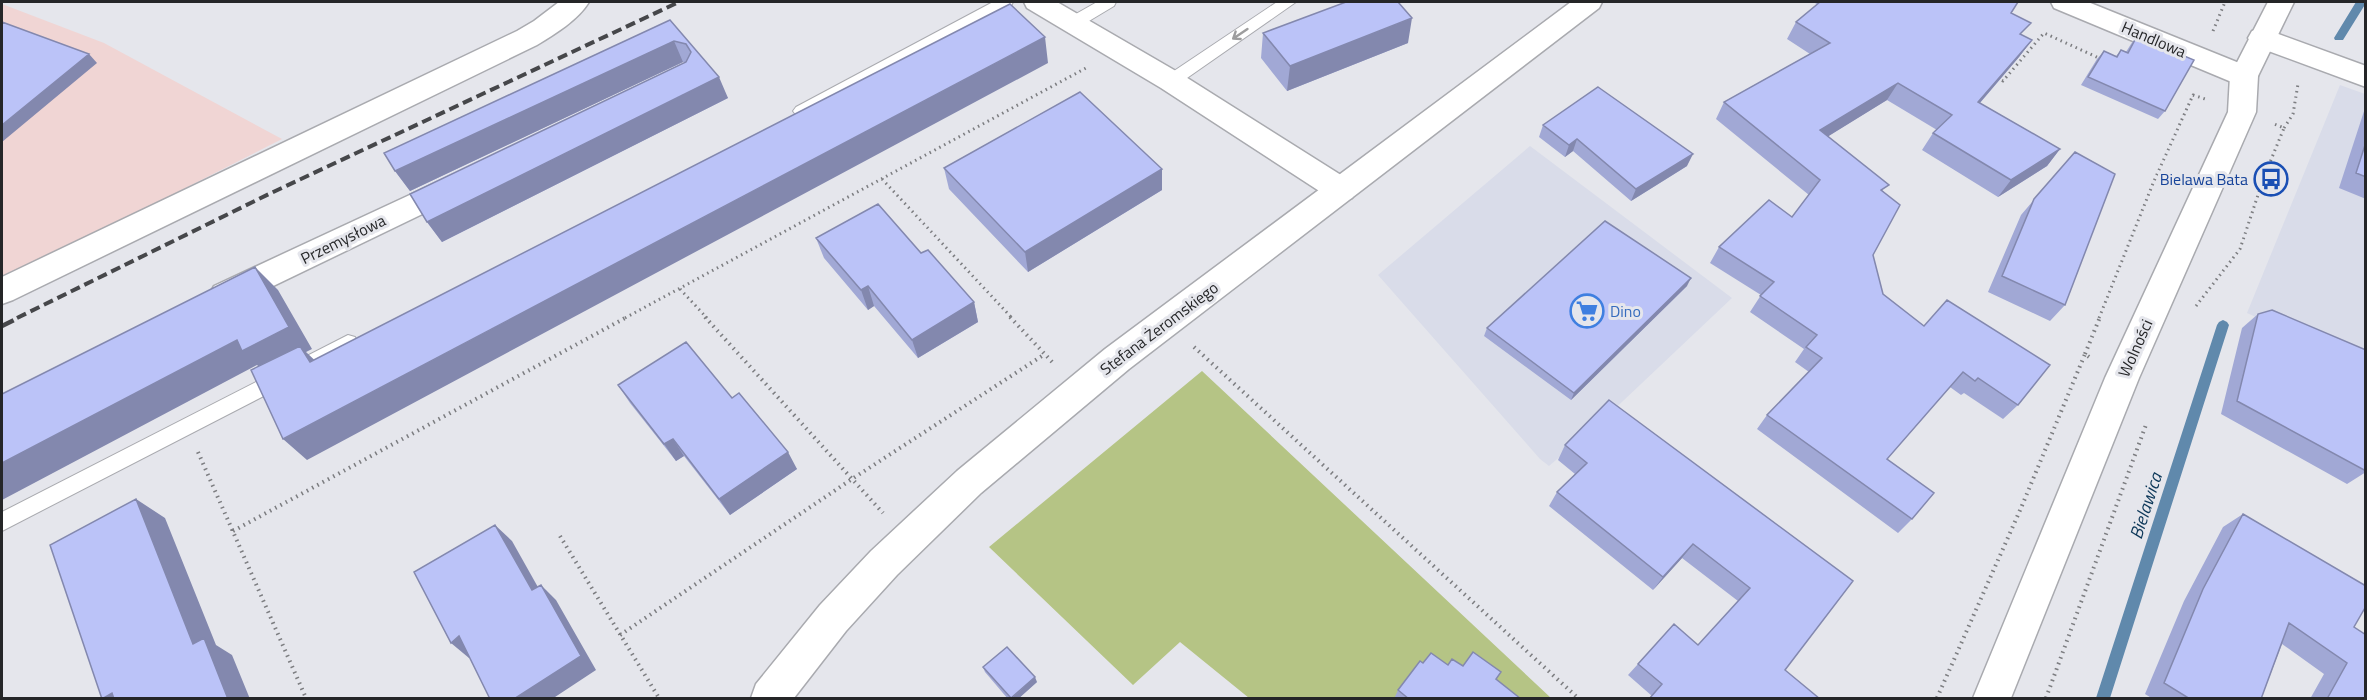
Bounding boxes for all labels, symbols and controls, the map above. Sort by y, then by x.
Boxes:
street label: Handlowa [2118,15,2190,63]
one-way arrow [1232,28,1248,40]
bus stop icon: Bielawa Bata [2253,161,2289,197]
place label: Bielawa Bata [2160,167,2248,191]
street label: Przemysłowa [296,208,390,270]
street label: Stefana Żeromskiego [1095,275,1223,381]
supermarket icon: Dino [1569,293,1605,329]
place label: Dino [1610,299,1641,323]
street label: Wolności [2112,315,2158,381]
water label: Bielawica [2122,468,2169,543]

